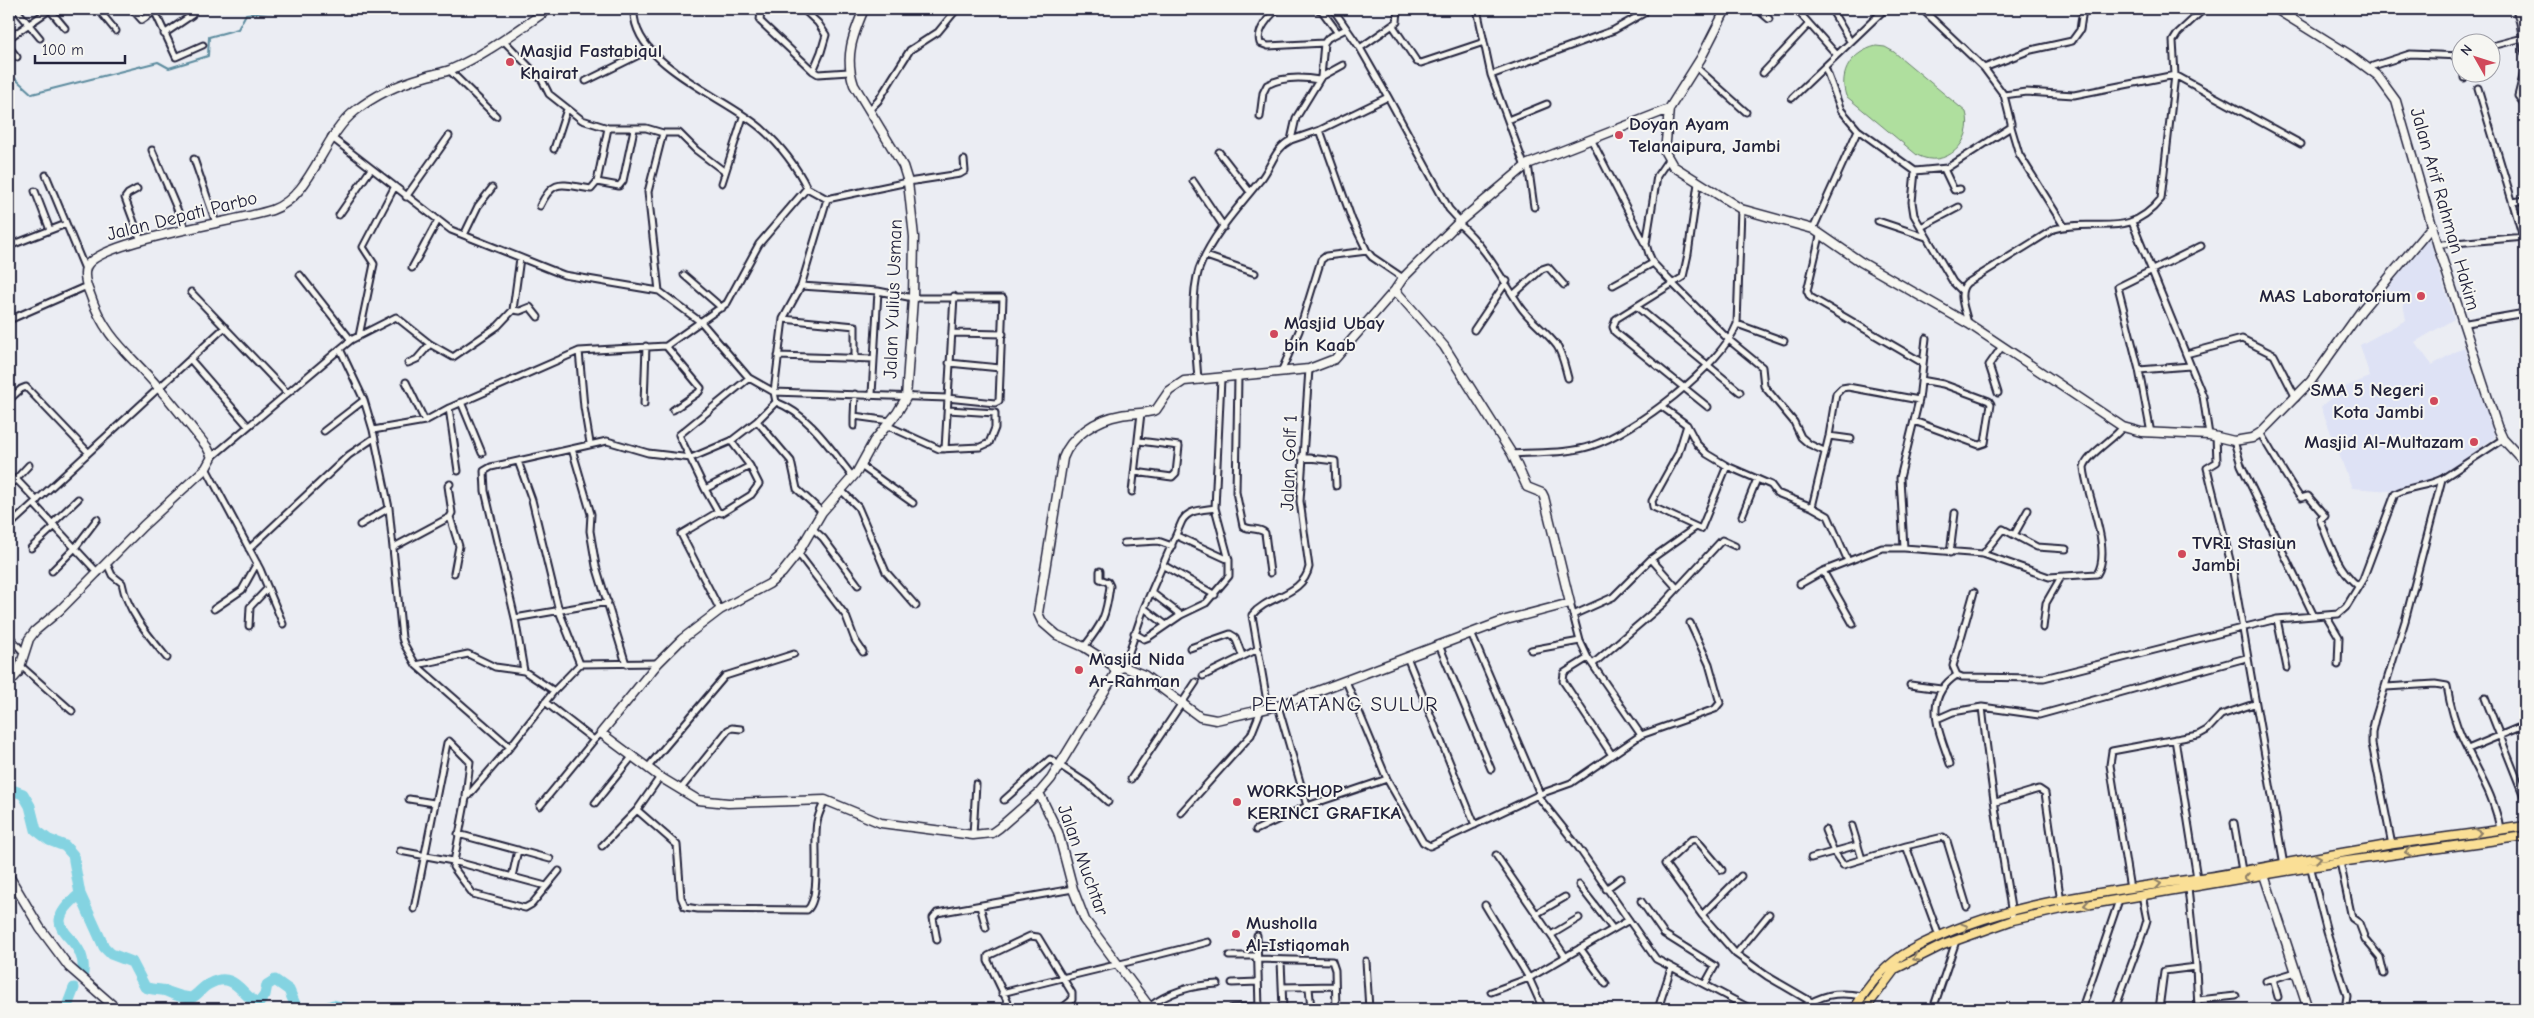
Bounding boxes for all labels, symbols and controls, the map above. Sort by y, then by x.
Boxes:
scale bar [35,32,125,64]
north arrow [2452,32,2502,82]
place label: Masjid Fastabiqul Khairat [520,40,662,84]
text: 100 m [42,41,84,59]
text: N [2457,41,2476,59]
marker: Masjid Fastabiqul Khairat [504,56,516,68]
street label: Jalan Arif Rahman Hakim [2405,105,2485,313]
place label: Doyan Ayam Telanaipura, Jambi [1629,113,1781,157]
marker: Doyan Ayam Telanaipura, Jambi [1613,129,1625,141]
street label: Jalan Depati Parbo [105,187,259,245]
street label: Jalan Yulius Usman [879,219,907,379]
place label: MAS Laboratorium [2259,285,2411,307]
marker: MAS Laboratorium [2415,290,2427,302]
place label: Masjid Ubay bin Kaab [1284,312,1385,356]
marker: Masjid Ubay bin Kaab [1268,328,1280,340]
place label: SMA 5 Negeri Kota Jambi [2310,379,2424,423]
marker: SMA 5 Negeri Kota Jambi [2428,395,2440,407]
street label: Jalan Golf 1 [1276,414,1302,512]
place label: Masjid Al-Multazam [2304,431,2464,453]
marker: Masjid Al-Multazam [2468,436,2480,448]
place label: TVRI Stasiun Jambi [2192,532,2296,576]
marker: TVRI Stasiun Jambi [2176,548,2188,560]
place label: Masjid Nida Ar-Rahman [1089,648,1185,692]
marker: Masjid Nida Ar-Rahman [1073,664,1085,676]
district label: PEMATANG SULUR [1252,692,1438,716]
place label: WORKSHOP KERINCI GRAFIKA [1247,780,1401,824]
marker: WORKSHOP KERINCI GRAFIKA [1231,796,1243,808]
street label: Jalan Muchtar [1053,801,1113,919]
one-way arrow [2475,828,2483,839]
one-way arrow [2403,846,2412,856]
one-way arrow [2313,854,2322,864]
one-way arrow [2243,873,2252,883]
one-way arrow [2153,880,2162,890]
one-way arrow [2083,899,2091,909]
place label: Musholla Al-Istiqomah [1246,912,1350,956]
one-way arrow [1961,923,1969,933]
marker: Musholla Al-Istiqomah [1230,928,1242,940]
one-way arrow [1912,952,1921,962]

